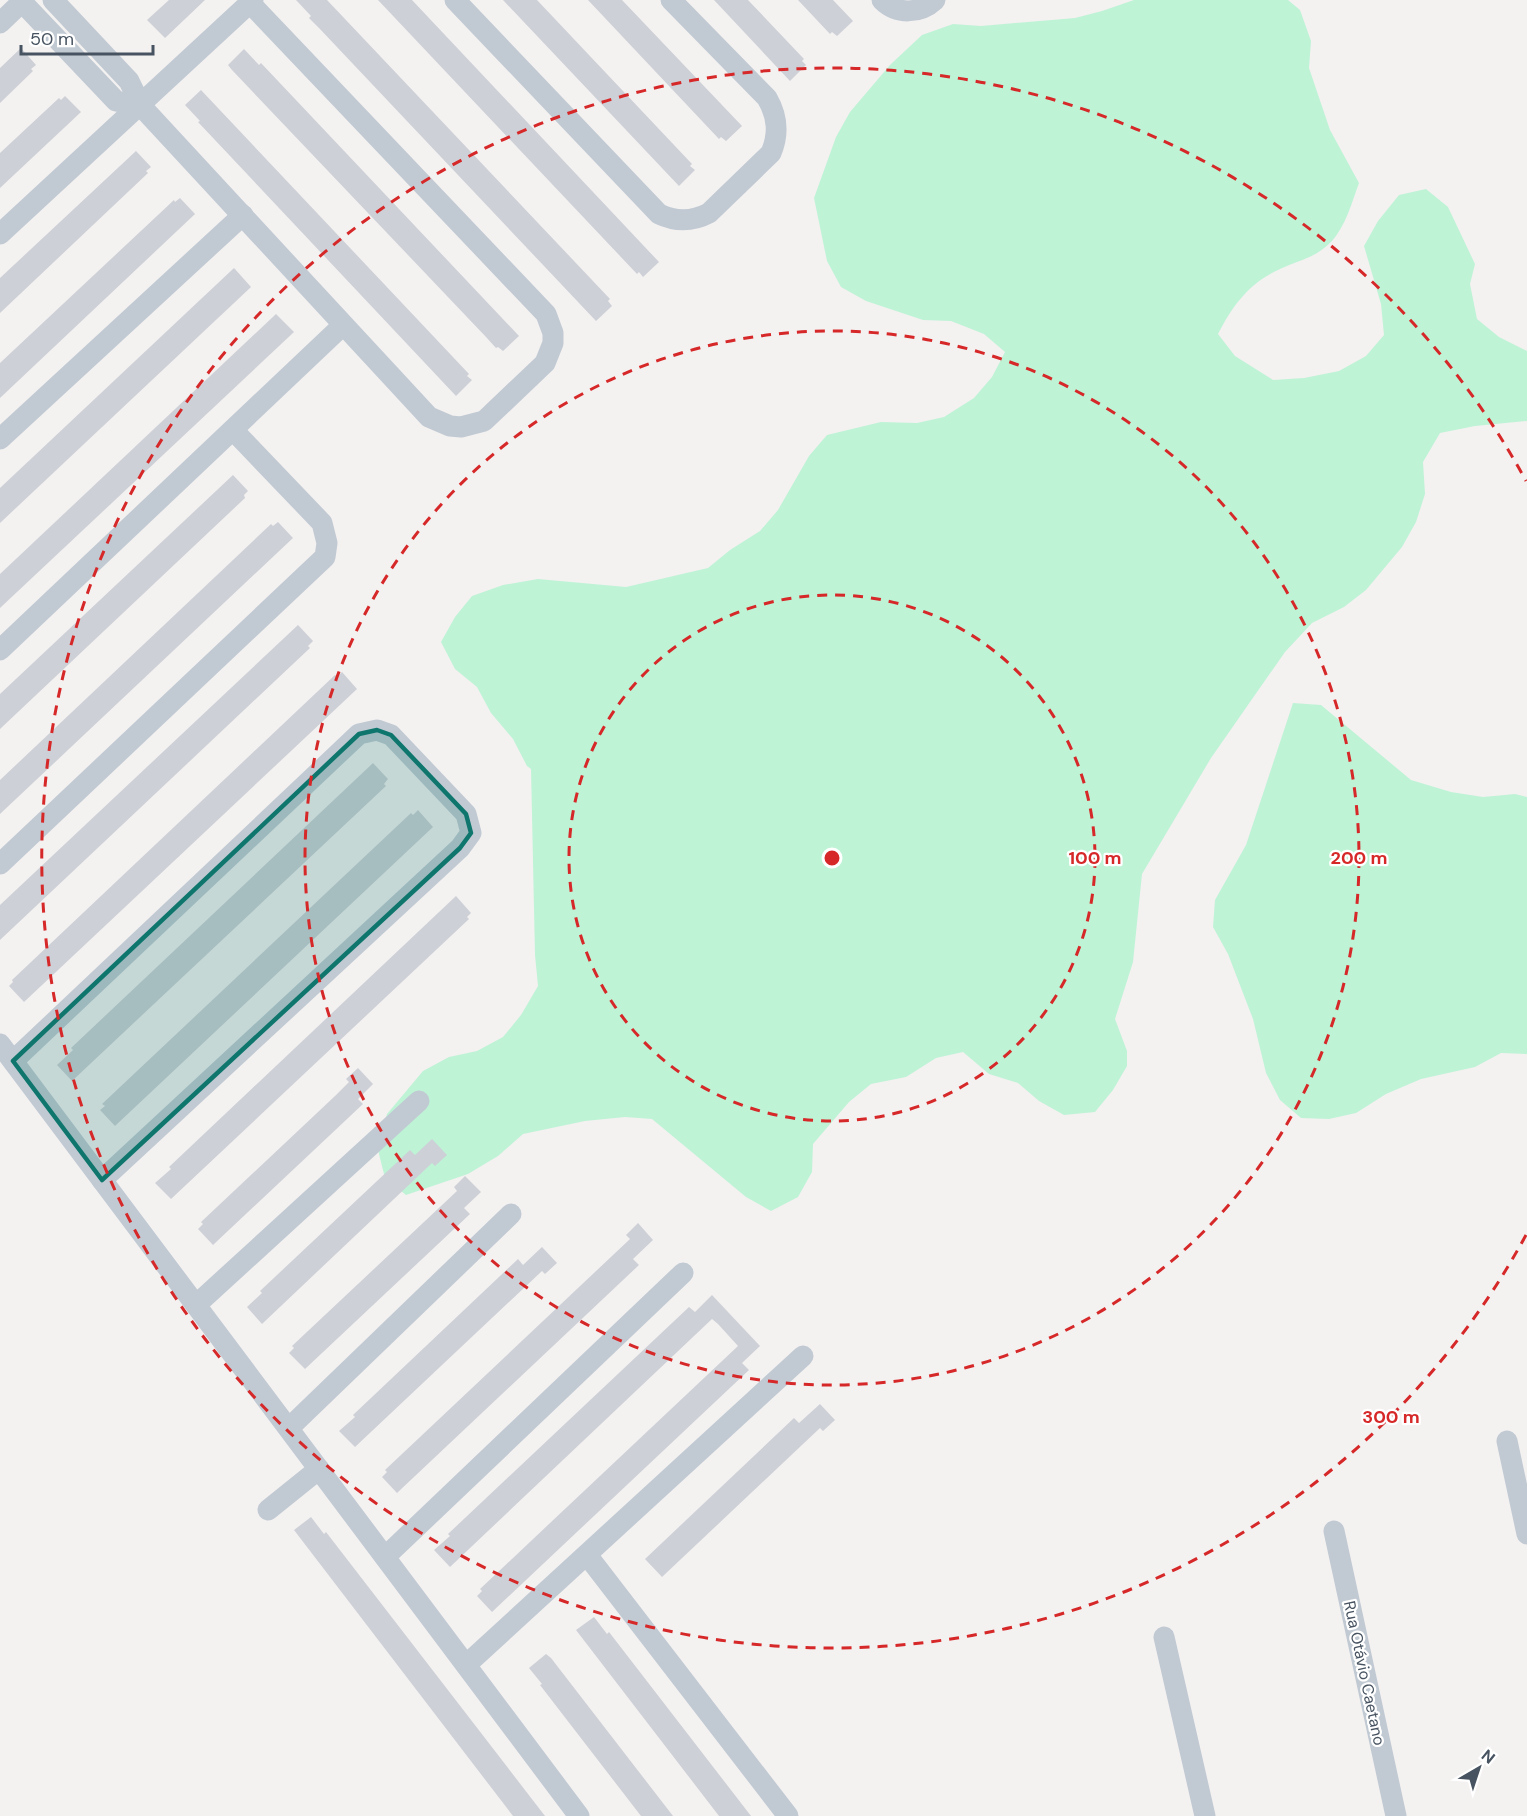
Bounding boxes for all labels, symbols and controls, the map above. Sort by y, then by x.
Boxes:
scale bar [21,18,153,56]
text: 50 m [30,27,74,51]
text: 100 m [1068,846,1122,870]
text: 200 m [1331,846,1387,870]
centre of rings [822,848,842,868]
text: 300 m [1362,1405,1420,1429]
street label: Rua Otávio Caetano [1339,1599,1390,1747]
north arrow [1449,1738,1509,1798]
text: N [1477,1745,1499,1769]

